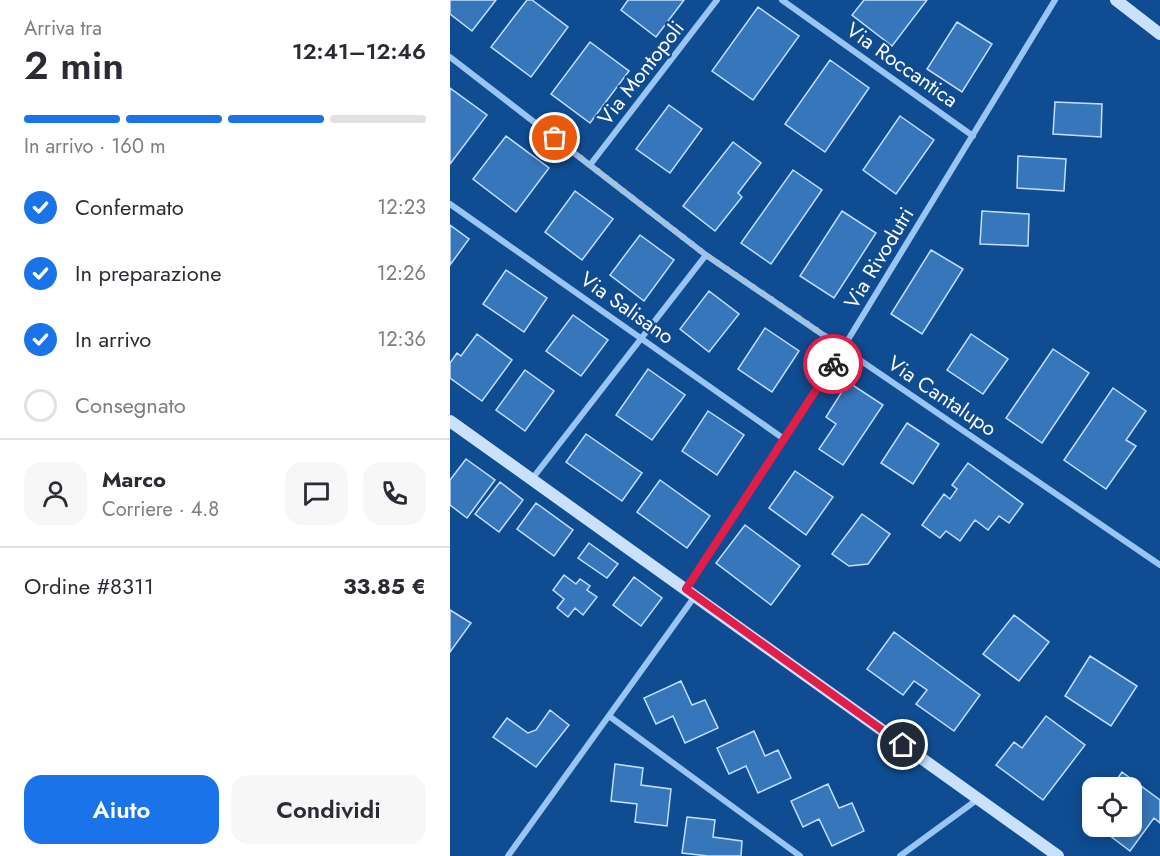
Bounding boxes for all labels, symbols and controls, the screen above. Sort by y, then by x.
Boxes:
text: Arriva tra [24,14,102,43]
street label: Via Montopoli [591,14,691,132]
street label: Via Roccantica [840,15,964,115]
text: 12:41–12:46 [292,35,426,67]
text: 2 min [24,37,124,94]
pin [529,112,580,163]
icon: bag [538,121,571,154]
text: In arrivo · 160 m [24,132,165,161]
icon: check [24,191,57,224]
text: Confermato [75,191,184,223]
text: 12:23 [377,193,426,222]
street label: Via Rivodutri [837,201,921,315]
icon: check [24,257,57,290]
text: In preparazione [75,257,222,289]
text: 12:26 [377,259,426,288]
street label: Via Salisano [574,265,680,351]
icon: check [24,323,57,356]
text: In arrivo [75,323,151,355]
text: 12:36 [377,325,426,354]
courier [803,334,863,394]
icon: bike [817,348,850,381]
street label: Via Cantalupo [882,348,1002,444]
text: Consegnato [75,389,186,421]
button: person [24,462,87,525]
button: chat [285,462,348,525]
button: phone [363,462,426,525]
text: Marco [102,463,166,495]
text: Corriere · 4.8 [102,495,219,524]
text: Ordine #8311 [24,570,154,602]
text: 33.85 € [343,570,426,602]
pin [877,719,928,770]
icon: home [886,728,919,761]
button: Aiuto [24,775,219,844]
button: Condividi [231,775,426,844]
map controls [1082,777,1142,837]
button: locate [1082,777,1142,837]

